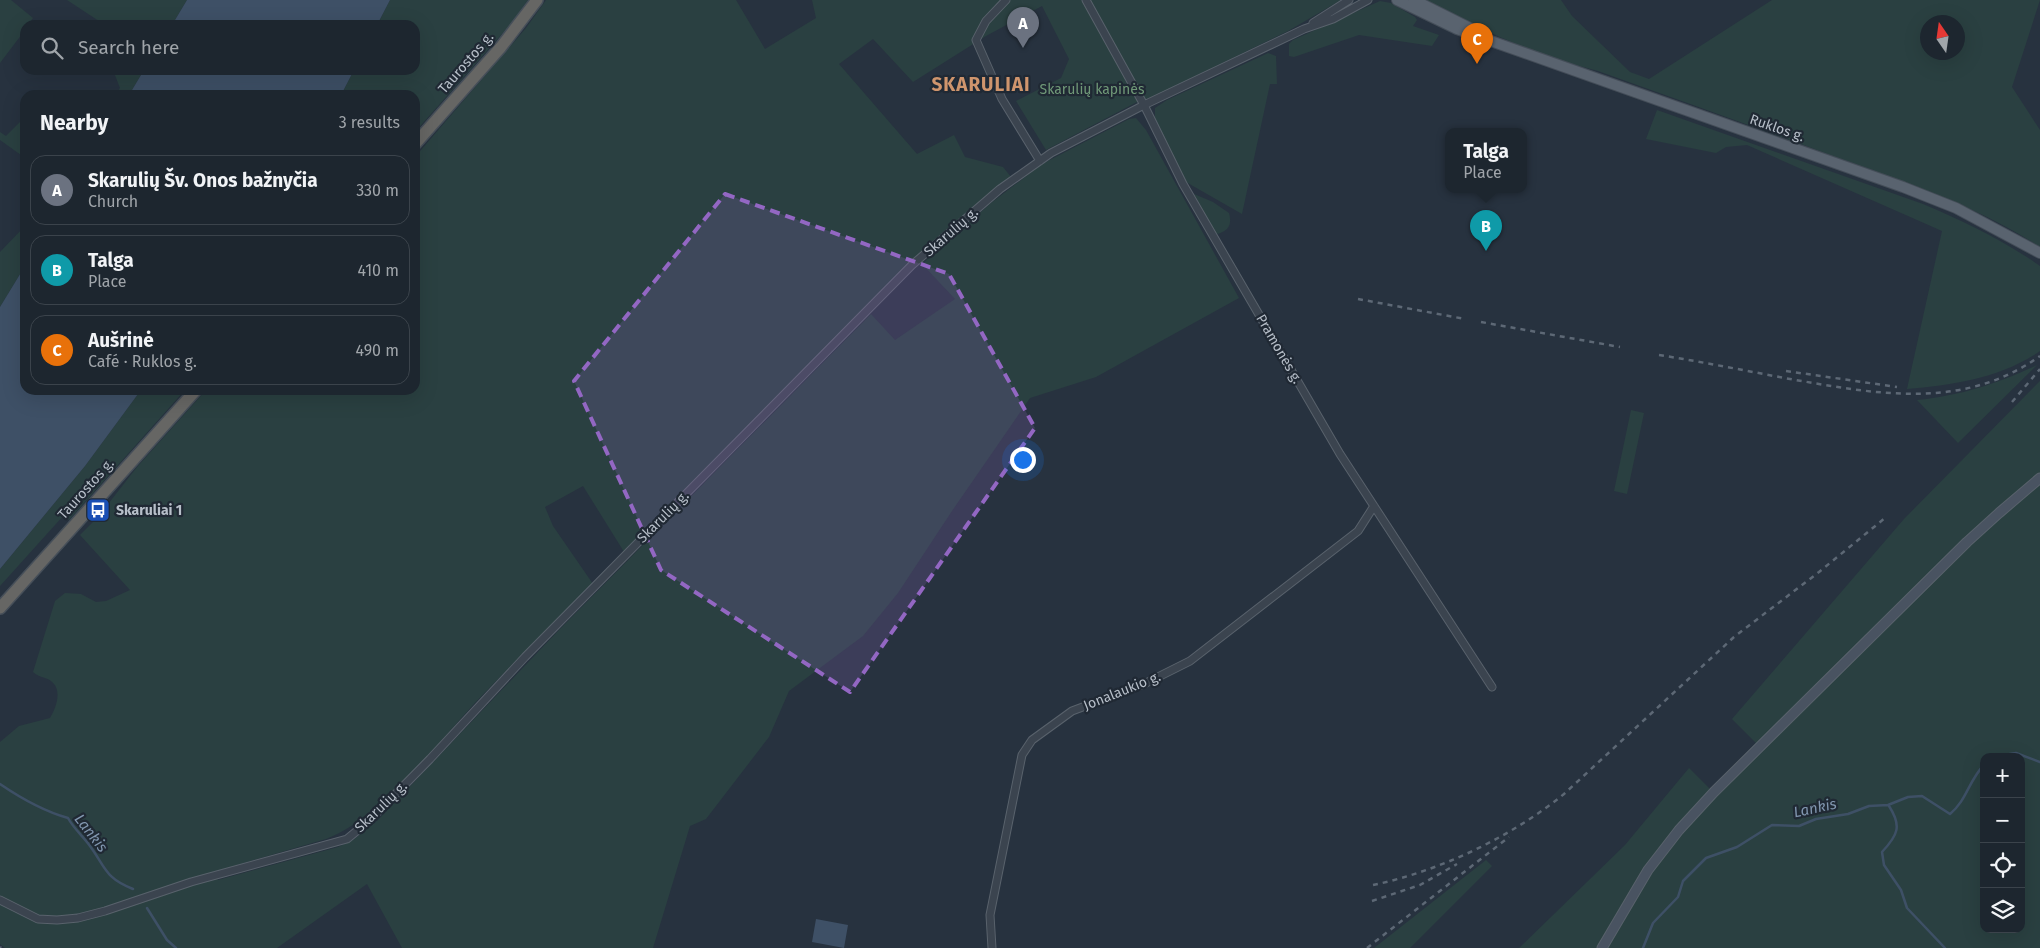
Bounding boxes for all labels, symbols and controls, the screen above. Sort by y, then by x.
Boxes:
pin: A [1007,7,1039,48]
north arrow [1920,15,1965,60]
search box [20,20,420,75]
pin: C [1461,23,1493,64]
street label: Taurostos g. [435,29,497,97]
icon: search [38,34,66,62]
text: Search here [78,36,179,59]
district label: SKARULIAI [931,73,1031,96]
park label: Skarulių kapinės [1040,81,1145,98]
text: Nearby [40,110,108,136]
street label: Ruklos g. [1747,111,1807,145]
text: 3 results [339,113,400,132]
popup [1445,128,1527,193]
text: Talga [1463,140,1509,163]
text: Place [1463,163,1502,182]
text: Skarulių Šv. Onos bažnyčia [88,169,318,192]
text: A [52,181,62,200]
text: 330 m [356,181,399,200]
text: Church [88,192,138,211]
street label: Skarulių g. [920,204,982,260]
pin: B [1470,210,1502,251]
text: Talga [88,249,134,272]
text: B [52,261,62,280]
text: 410 m [358,261,399,280]
text: Place [88,272,127,291]
street label: Pramonės g. [1252,311,1306,387]
text: Aušrinė [88,329,154,352]
text: C [52,341,62,360]
text: 490 m [356,341,399,360]
text: Café · Ruklos g. [88,352,197,371]
your location [1010,447,1036,473]
street label: Taurostos g. [54,455,118,523]
street label: Skarulių g. [634,488,692,546]
bus stop icon: Skaruliai 1 [85,497,111,523]
place label: Skaruliai 1 [116,502,182,519]
street label: Jonalaukio g. [1081,668,1163,714]
map controls [1980,753,2025,933]
button: + [1980,753,2025,798]
street label: Skarulių g. [351,778,411,836]
water label: Lankis [1792,795,1838,821]
button: − [1980,798,2025,843]
water label: Lankis [71,810,112,856]
button: locate [1980,843,2025,888]
button: layers [1980,888,2025,933]

